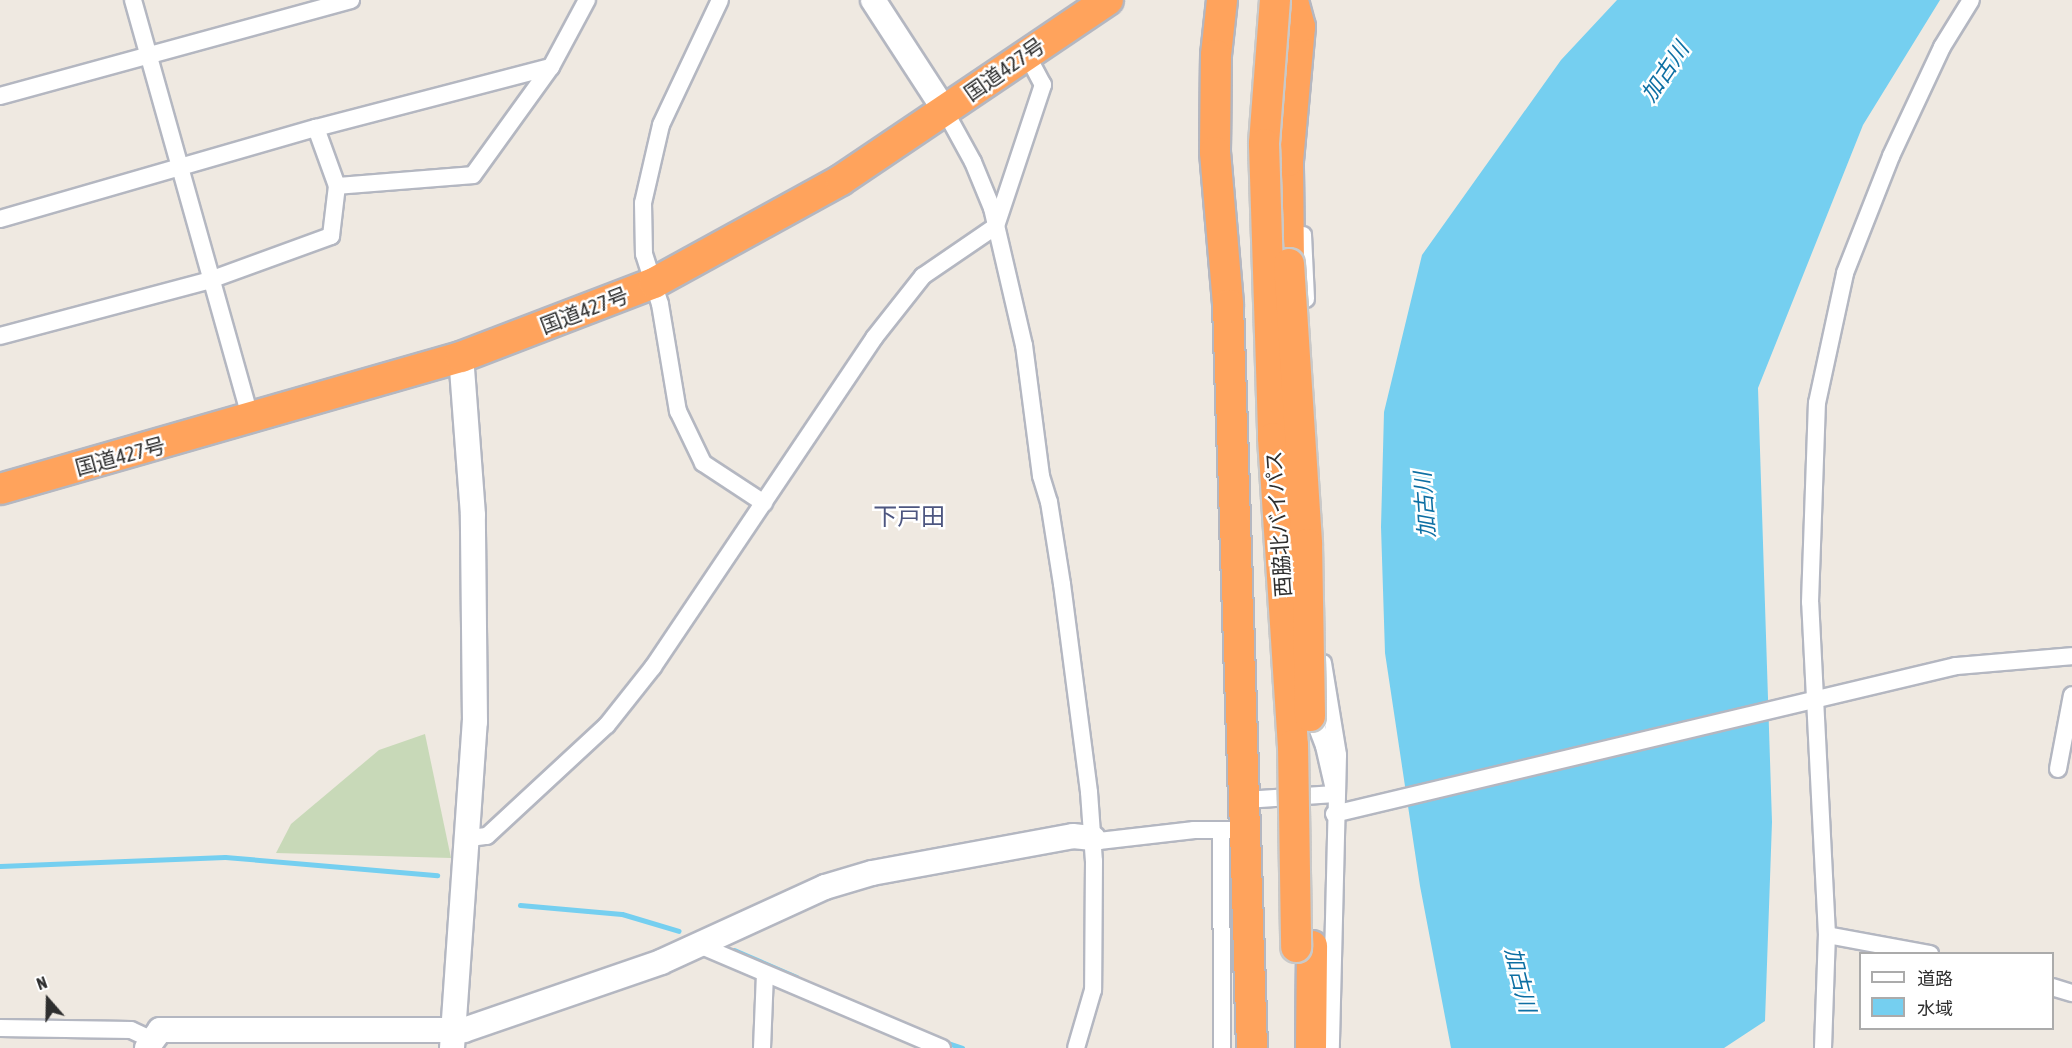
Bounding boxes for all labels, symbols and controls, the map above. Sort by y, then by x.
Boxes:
street label: 国道427号 [959,32,1049,106]
water label: 加古川 [1636,37,1694,107]
street label: 国道427号 [536,282,632,338]
street label: 国道427号 [72,432,168,480]
street label: 西脇北バイパス [1260,450,1296,598]
water label: 加古川 [1410,471,1440,539]
district label: 下戸田 [873,503,945,531]
water label: 加古川 [1499,945,1541,1015]
legend [1859,952,2054,1030]
text: 道路 [1917,968,1953,989]
north arrow [18,970,78,1030]
text: N [34,973,49,993]
text: 水域 [1917,998,1953,1019]

